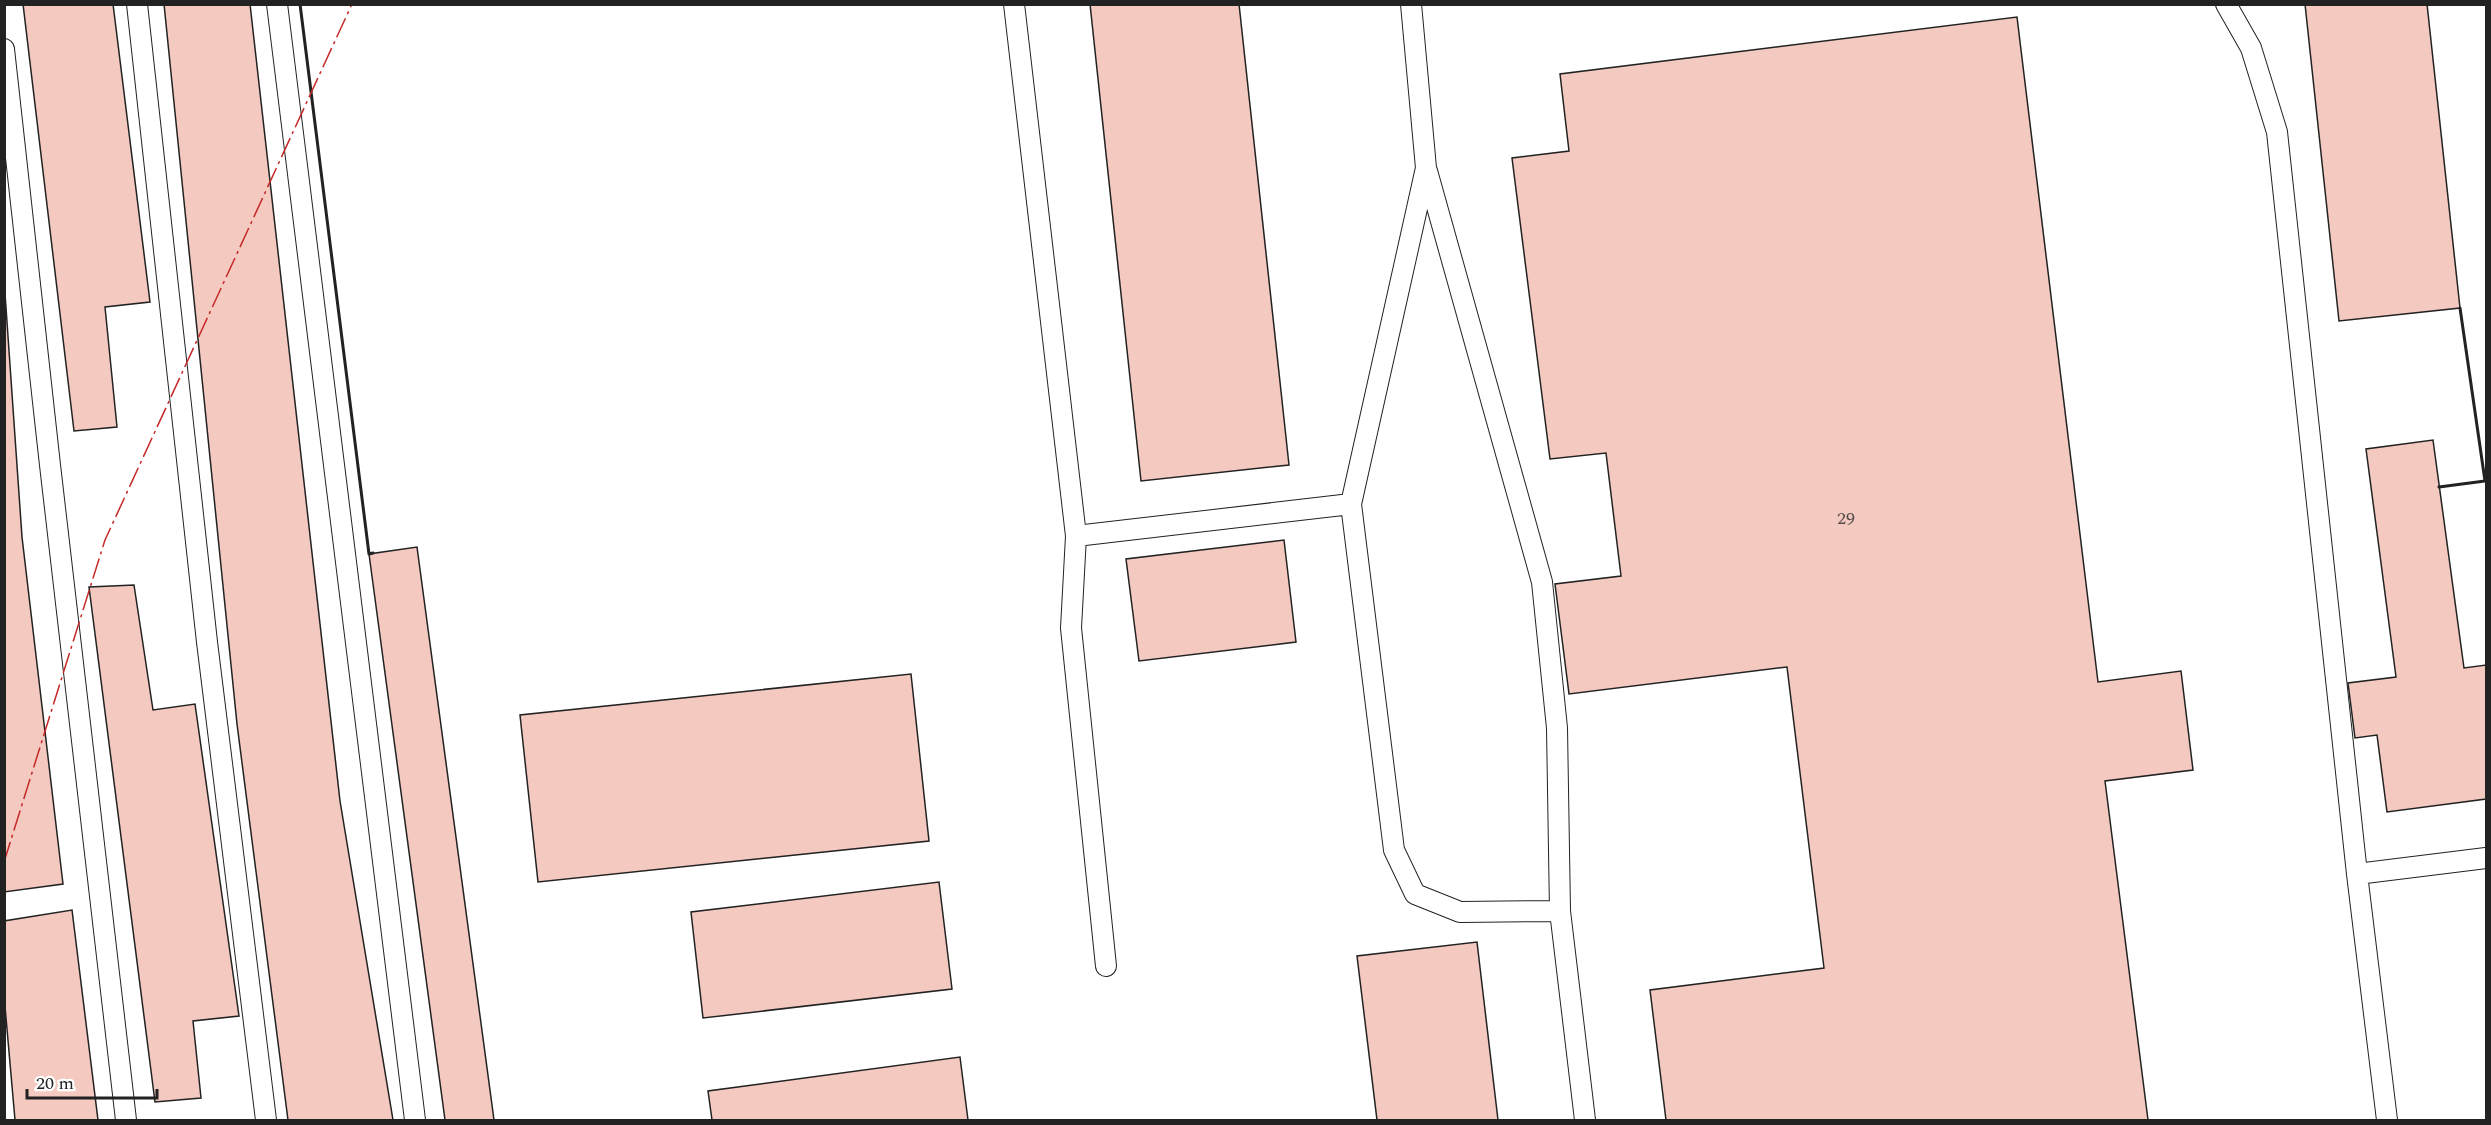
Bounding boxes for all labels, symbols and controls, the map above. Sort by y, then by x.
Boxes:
house number: 29 [1837,505,1855,532]
scale bar [27,1062,158,1100]
text: 20 m [36,1070,74,1097]

